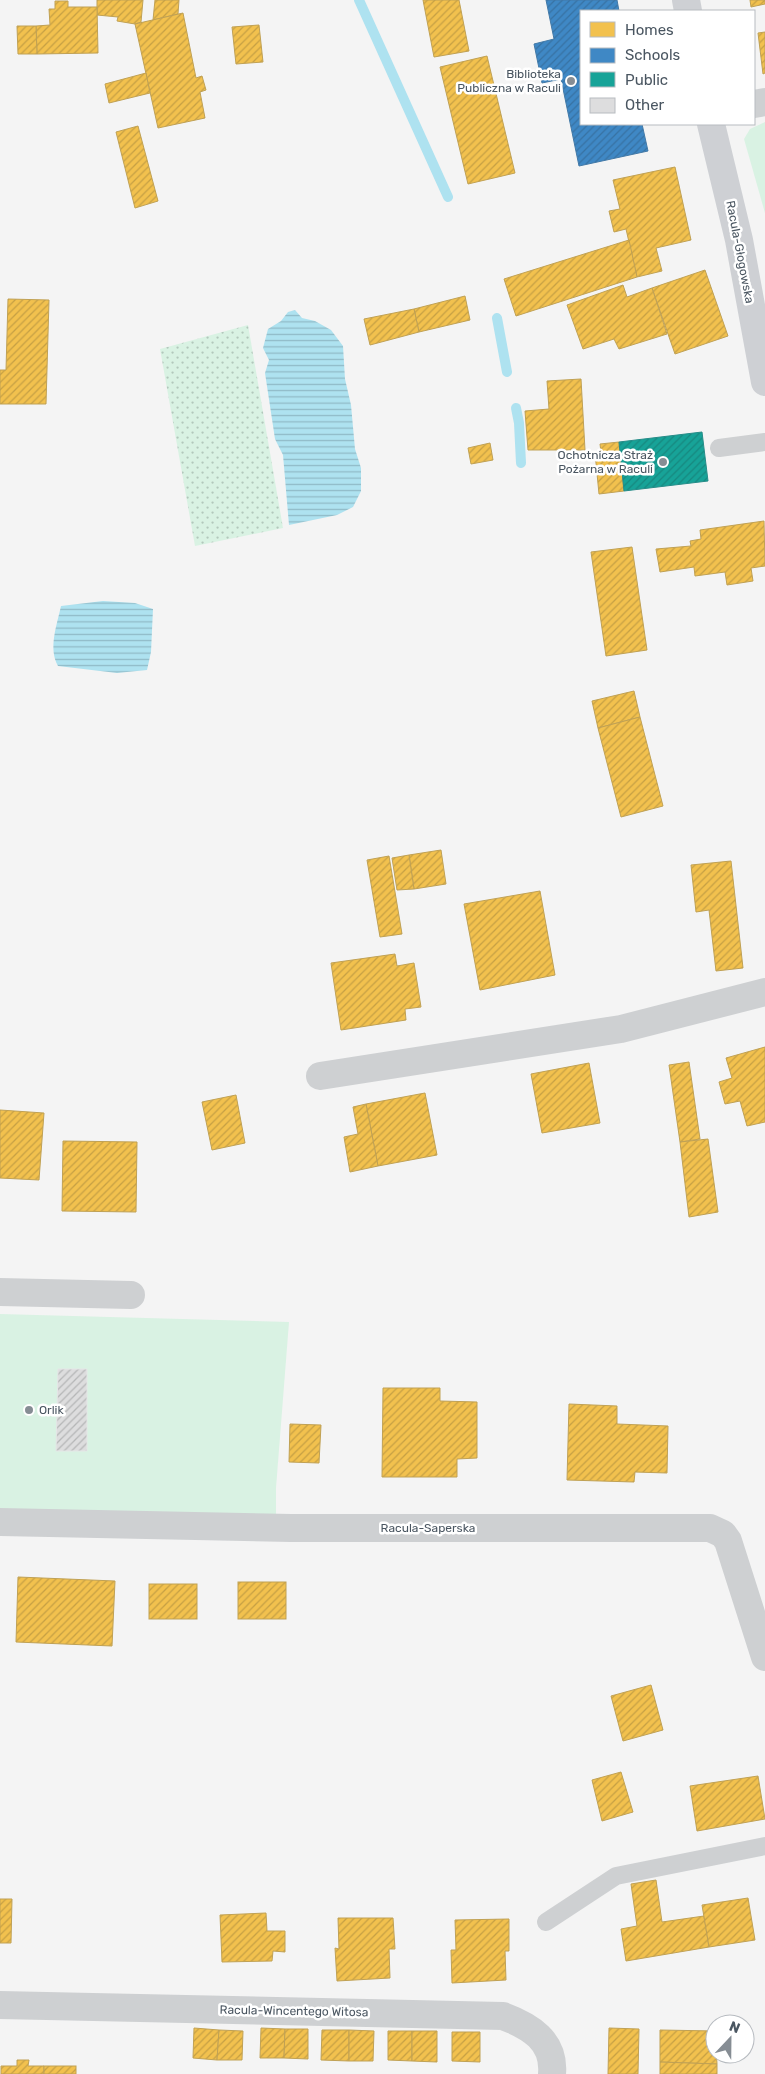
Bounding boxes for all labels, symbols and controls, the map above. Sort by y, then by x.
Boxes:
legend [580,10,755,125]
text: Homes [625,21,674,39]
text: Schools [625,46,681,64]
place label: Biblioteka Publiczna w Raculi [457,67,561,95]
text: Public [625,71,668,89]
marker: Biblioteka Publiczna w Raculi [565,75,577,87]
text: Other [625,96,665,114]
street label: Racula-Głogowska [723,200,757,304]
place label: Ochotnicza Straż Pożarna w Raculi [558,448,653,476]
marker: Ochotnicza Straż Pożarna w Raculi [657,456,669,468]
place label: Orlik [39,1403,65,1417]
marker: Orlik [23,1404,35,1416]
street label: Racula-Saperska [381,1521,475,1535]
street label: Racula-Wincentego Witosa [219,2003,369,2019]
north arrow [705,2014,755,2064]
text: N [727,2018,743,2037]

